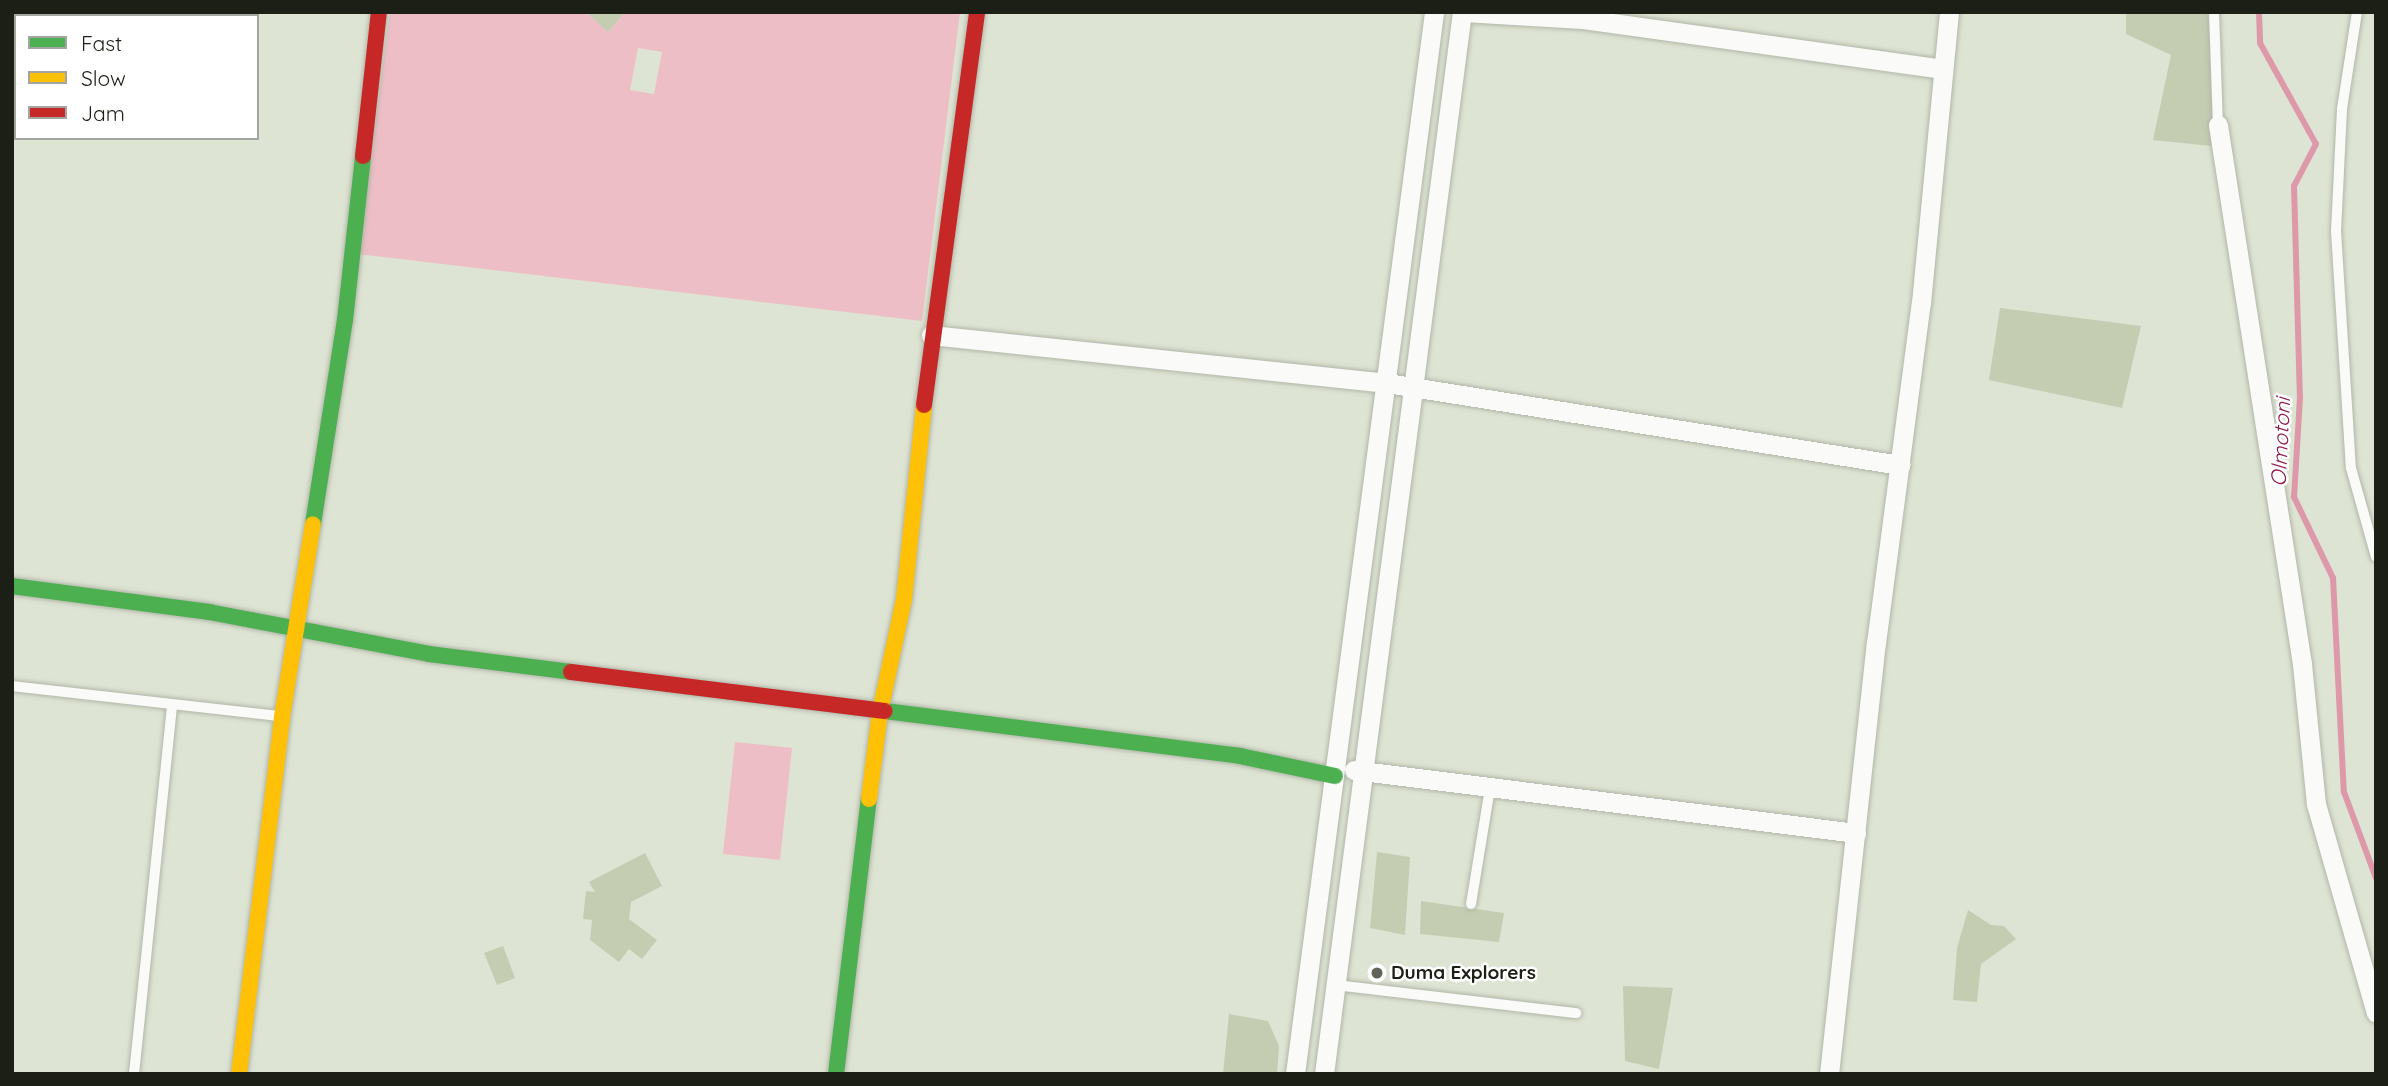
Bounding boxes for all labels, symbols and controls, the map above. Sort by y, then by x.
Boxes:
legend [14,14,259,140]
text: Fast [81,30,122,56]
text: Slow [81,65,126,91]
text: Jam [81,100,125,126]
water label: Olmotoni [2265,397,2295,487]
place label: Duma Explorers [1391,962,1536,984]
marker: Duma Explorers [1369,965,1385,981]

